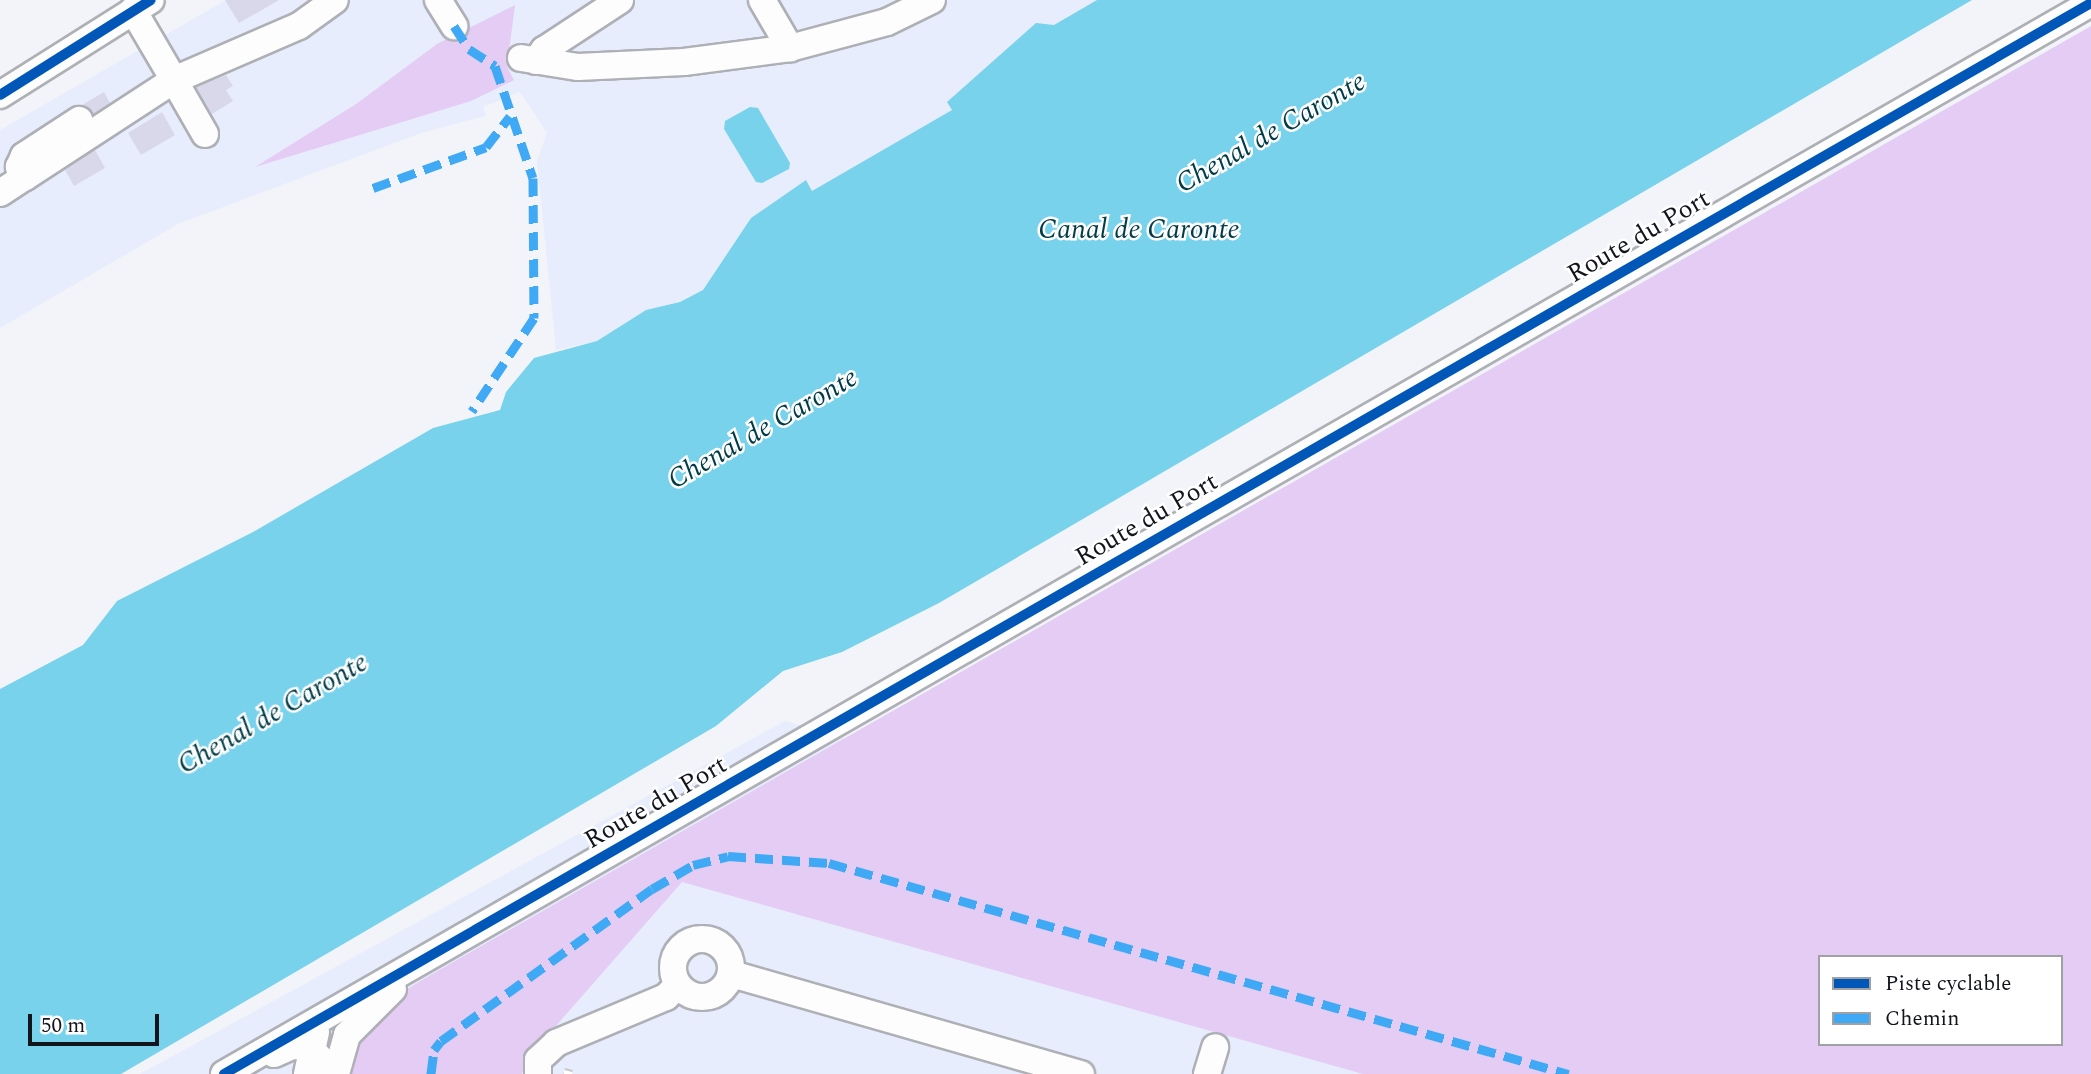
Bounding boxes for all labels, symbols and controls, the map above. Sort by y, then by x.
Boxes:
water label: Chenal de Caronte [1170,65,1372,201]
street label: Route du Port [1562,184,1716,290]
water label: Canal de Caronte [1038,213,1240,247]
water label: Chenal de Caronte [662,361,864,497]
street label: Route du Port [1070,467,1224,573]
water label: Chenal de Caronte [172,646,374,782]
street label: Route du Port [579,750,733,856]
legend [1818,955,2063,1046]
text: Piste cyclable [1885,968,2011,1000]
scale bar [32,1000,163,1044]
text: Chemin [1885,1003,1959,1035]
text: 50 m [41,1010,85,1042]

